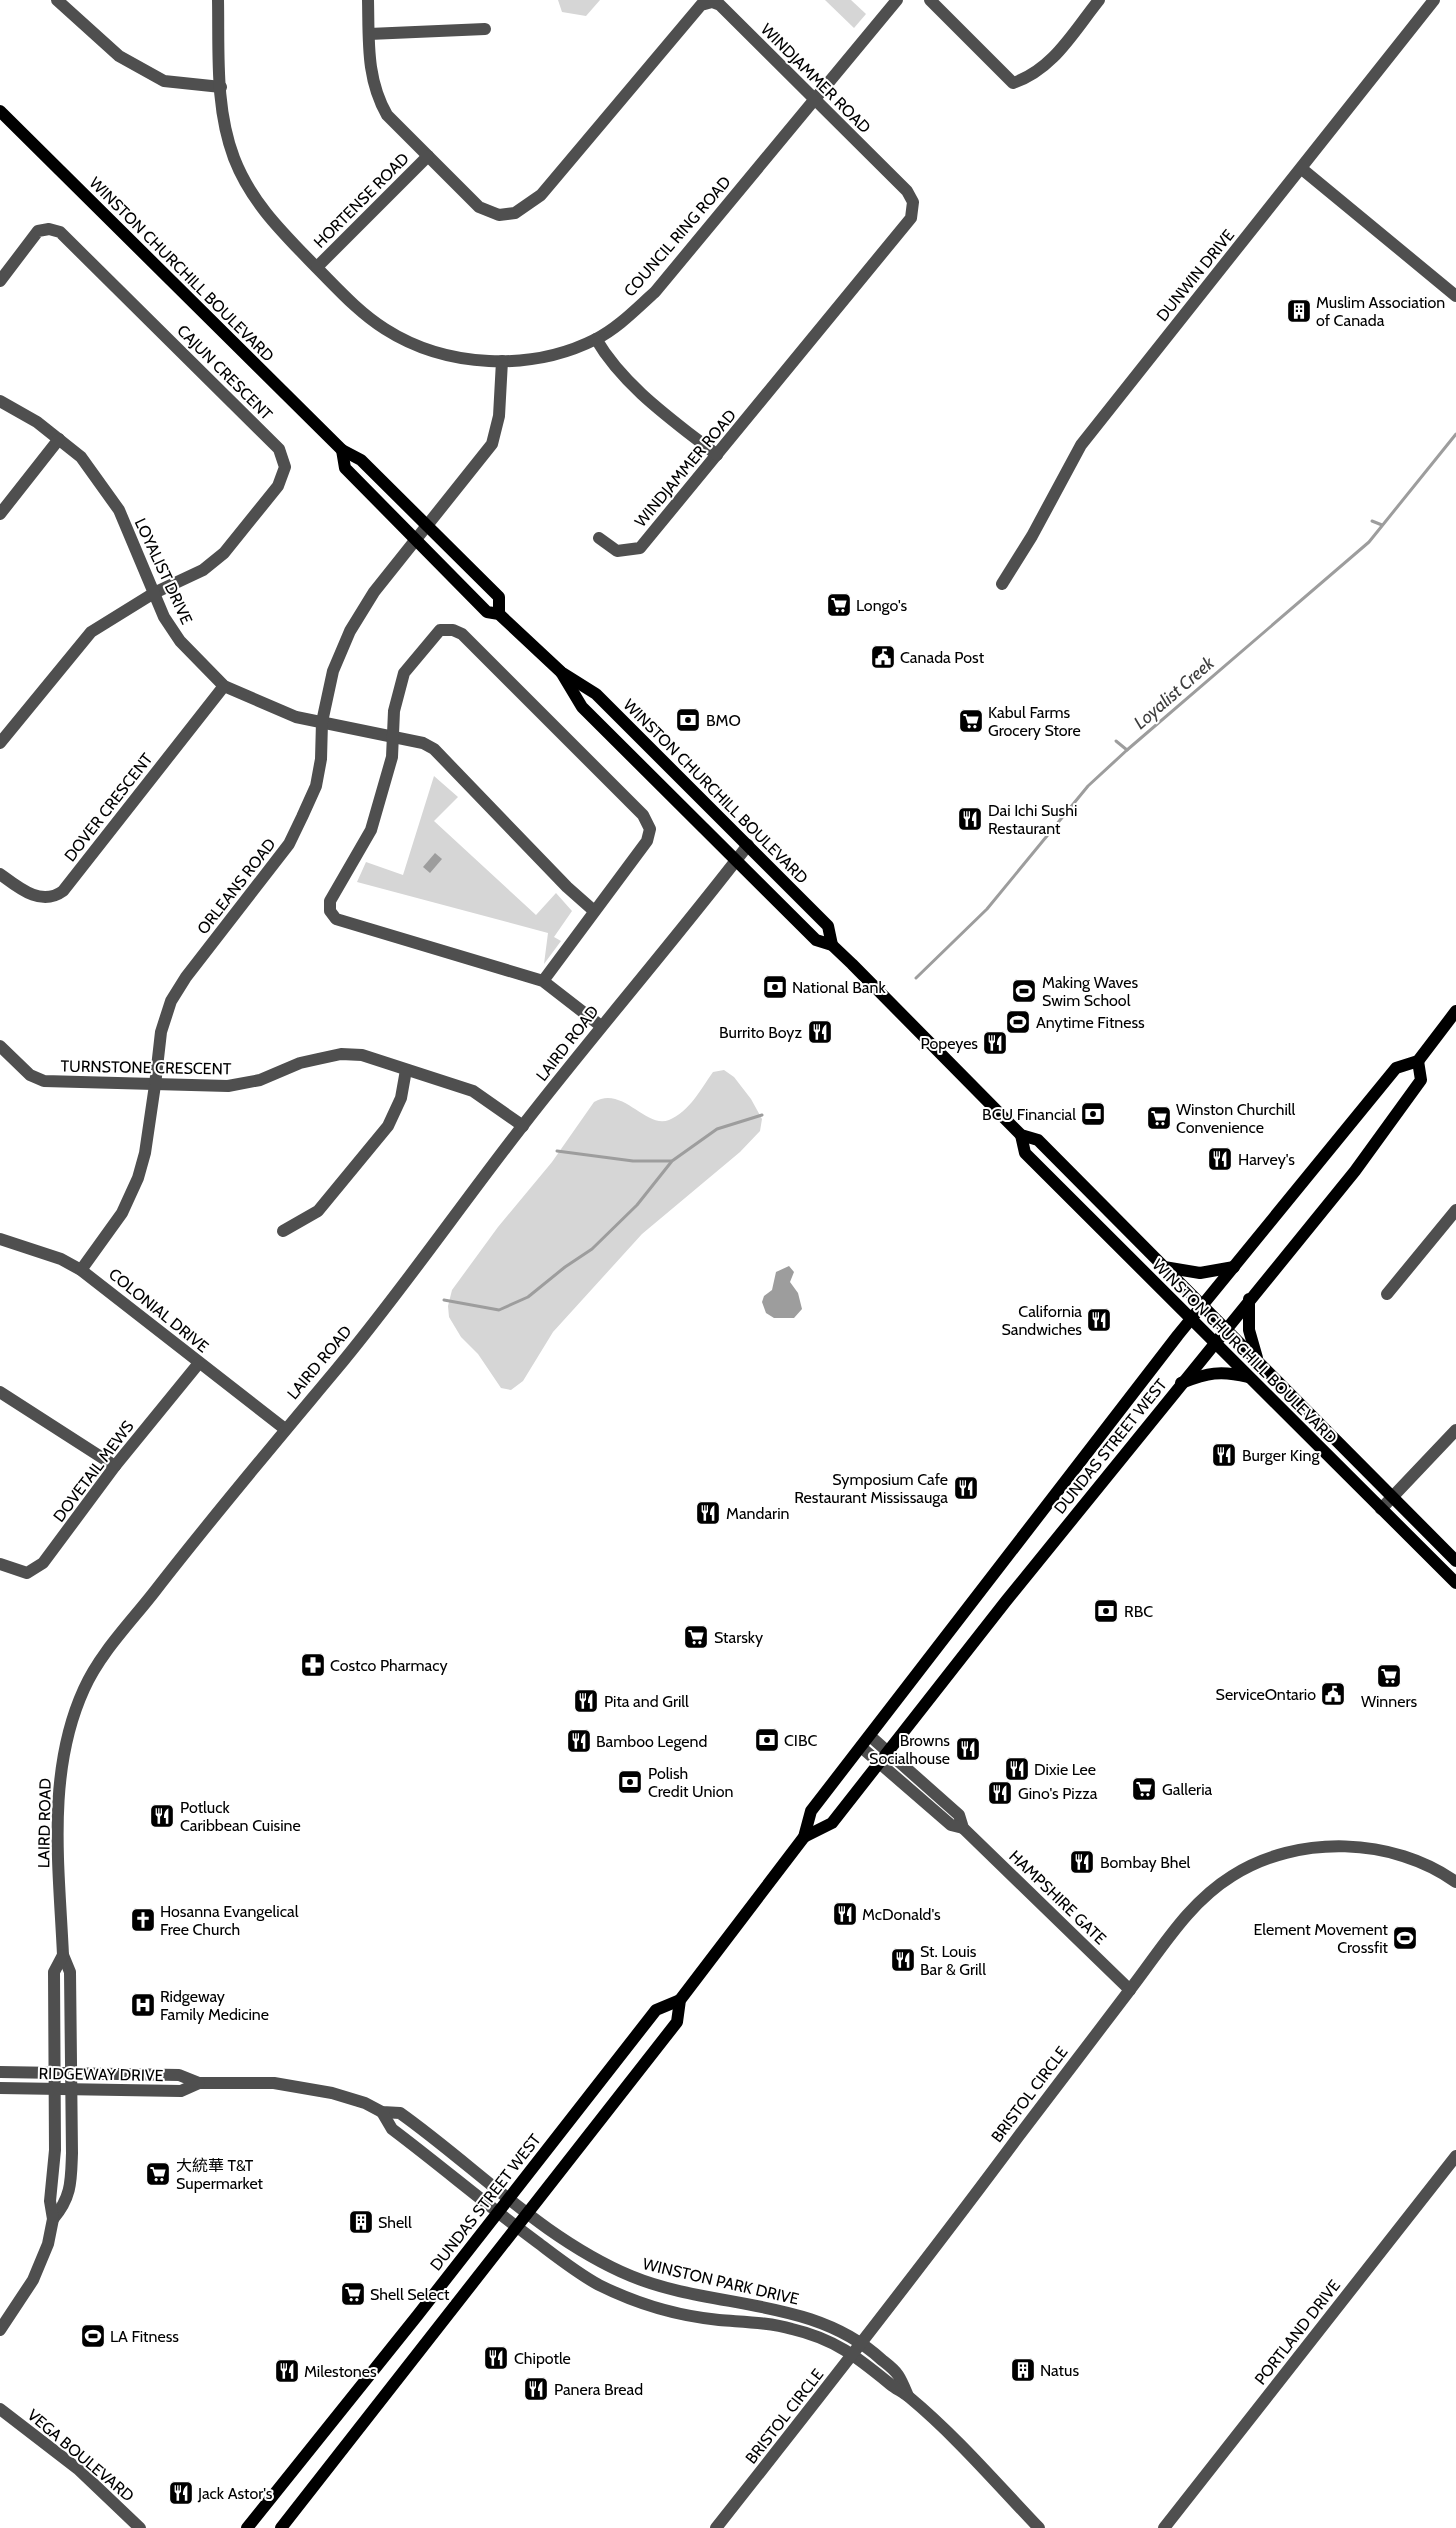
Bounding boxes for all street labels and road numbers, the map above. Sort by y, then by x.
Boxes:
street label: WINDJAMMER ROAD [757,20,874,137]
street label: HORTENSE ROAD [310,149,413,252]
street label: COUNCIL RING ROAD [620,172,735,300]
street label: WINSTON CHURCHILL BOULEVARD [86,173,278,365]
street label: DUNWIN DRIVE [1153,226,1238,325]
street label: CAJUN CRESCENT [173,321,276,424]
street label: WINDJAMMER ROAD [631,406,740,531]
street label: LOYALIST DRIVE [131,515,197,627]
street label: WINSTON CHURCHILL BOULEVARD [620,695,812,887]
street label: DOVER CRESCENT [60,749,157,865]
street label: ORLEANS ROAD [193,835,280,938]
street label: LAIRD ROAD [532,1002,603,1085]
street label: TURNSTONE CRESCENT [60,1057,232,1078]
street label: WINSTON CHURCHILL BOULEVARD [1149,1255,1341,1447]
street label: COLONIAL DRIVE [105,1264,212,1356]
street label: LAIRD ROAD [283,1322,356,1403]
street label: DUNDAS STREET WEST [1050,1375,1171,1518]
street label: DOVETAIL MEWS [49,1417,138,1526]
street label: LAIRD ROAD [34,1778,55,1868]
street label: HAMPSHIRE GATE [1005,1846,1110,1948]
street label: BRISTOL CIRCLE [987,2043,1072,2146]
street label: RIDGEWAY DRIVE [38,2064,164,2085]
street label: DUNDAS STREET WEST [426,2130,545,2274]
street label: WINSTON PARK DRIVE [641,2254,801,2309]
street label: PORTLAND DRIVE [1251,2276,1344,2389]
street label: BRISTOL CIRCLE [741,2365,827,2467]
street label: VEGA BOULEVARD [24,2405,138,2505]

